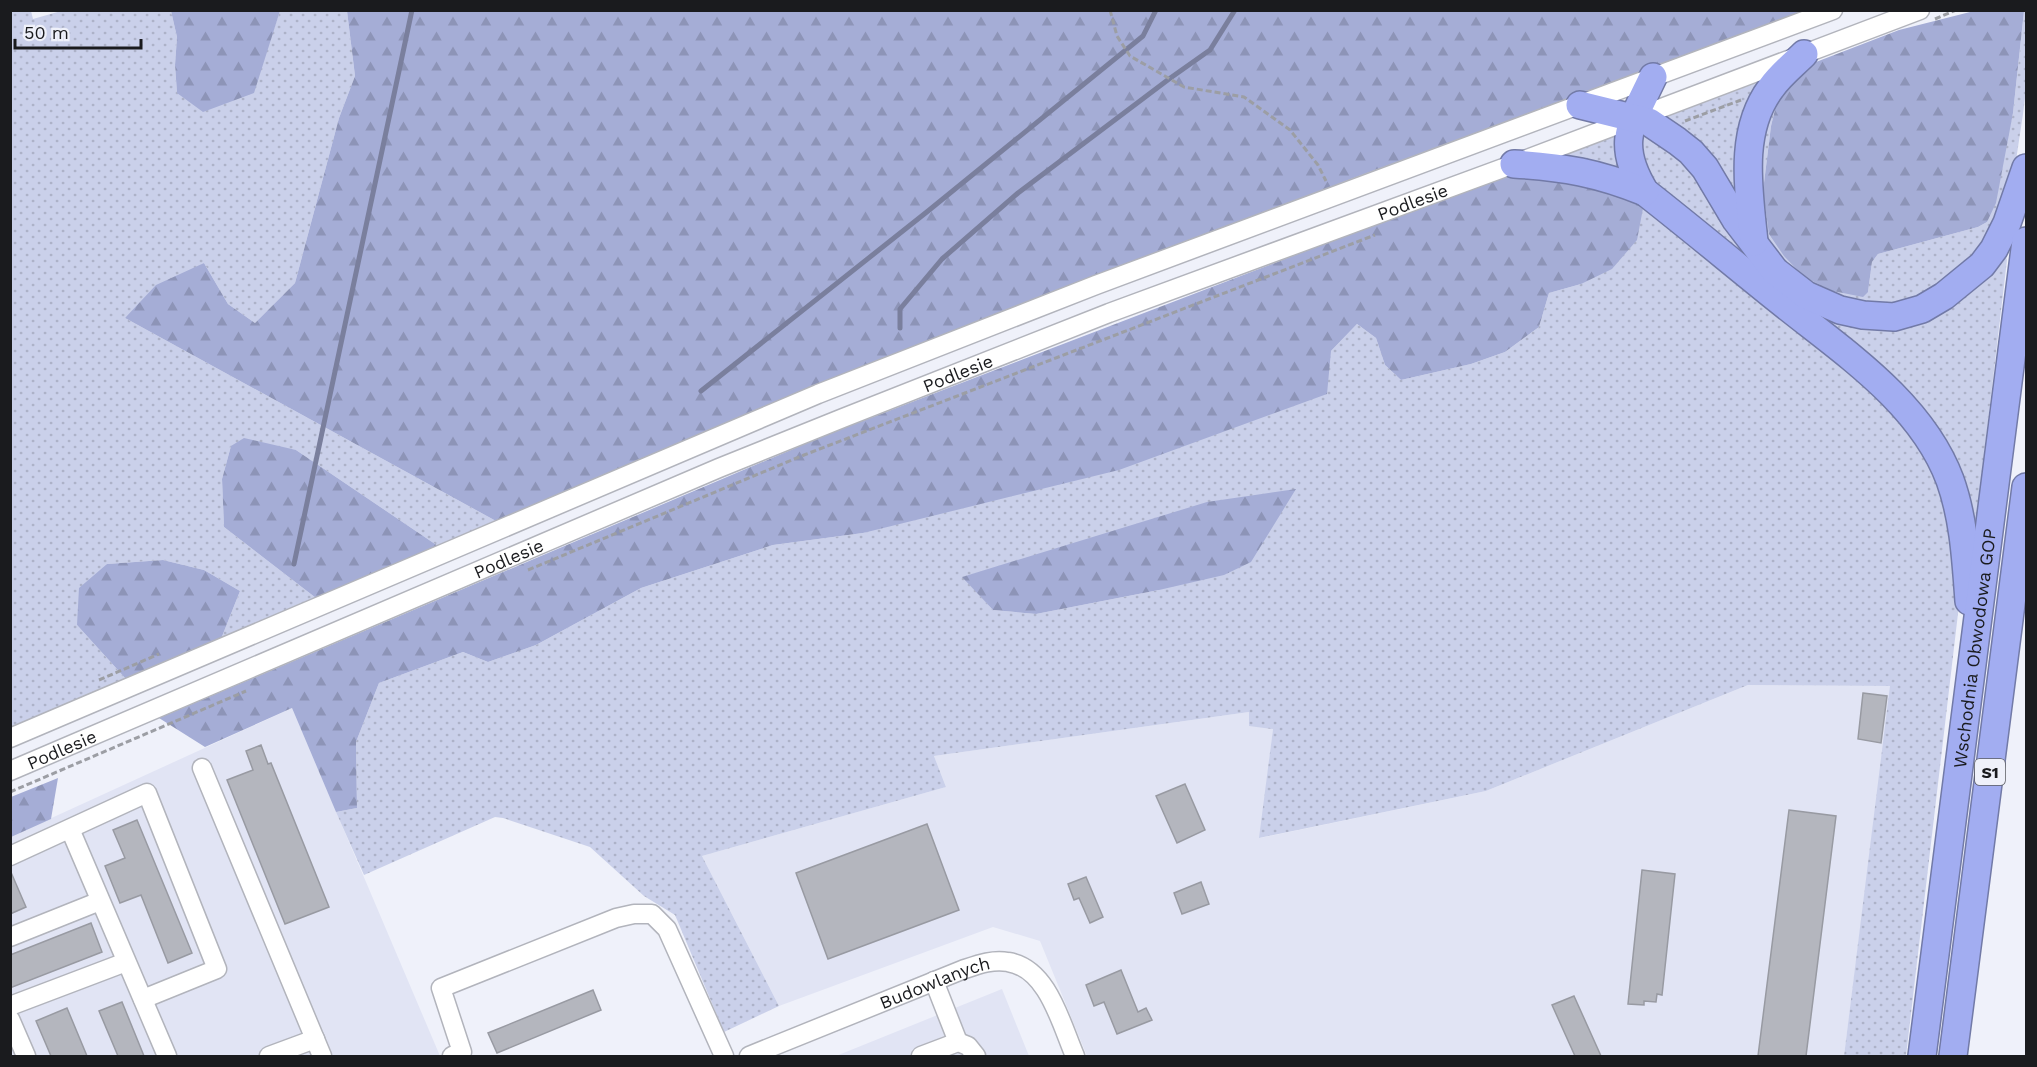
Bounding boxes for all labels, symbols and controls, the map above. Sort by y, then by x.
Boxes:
scale bar [15,12,141,50]
text: 50 m [24,22,69,43]
street label: Podlesie [1374,179,1451,224]
street label: Podlesie [920,349,996,396]
street label: Wschodnia Obwodowa GOP [1948,527,2000,769]
street label: Podlesie [470,534,546,582]
street label: Podlesie [24,725,99,773]
road number: S1 [1975,759,2005,785]
street label: Budowlanych [876,952,992,1013]

